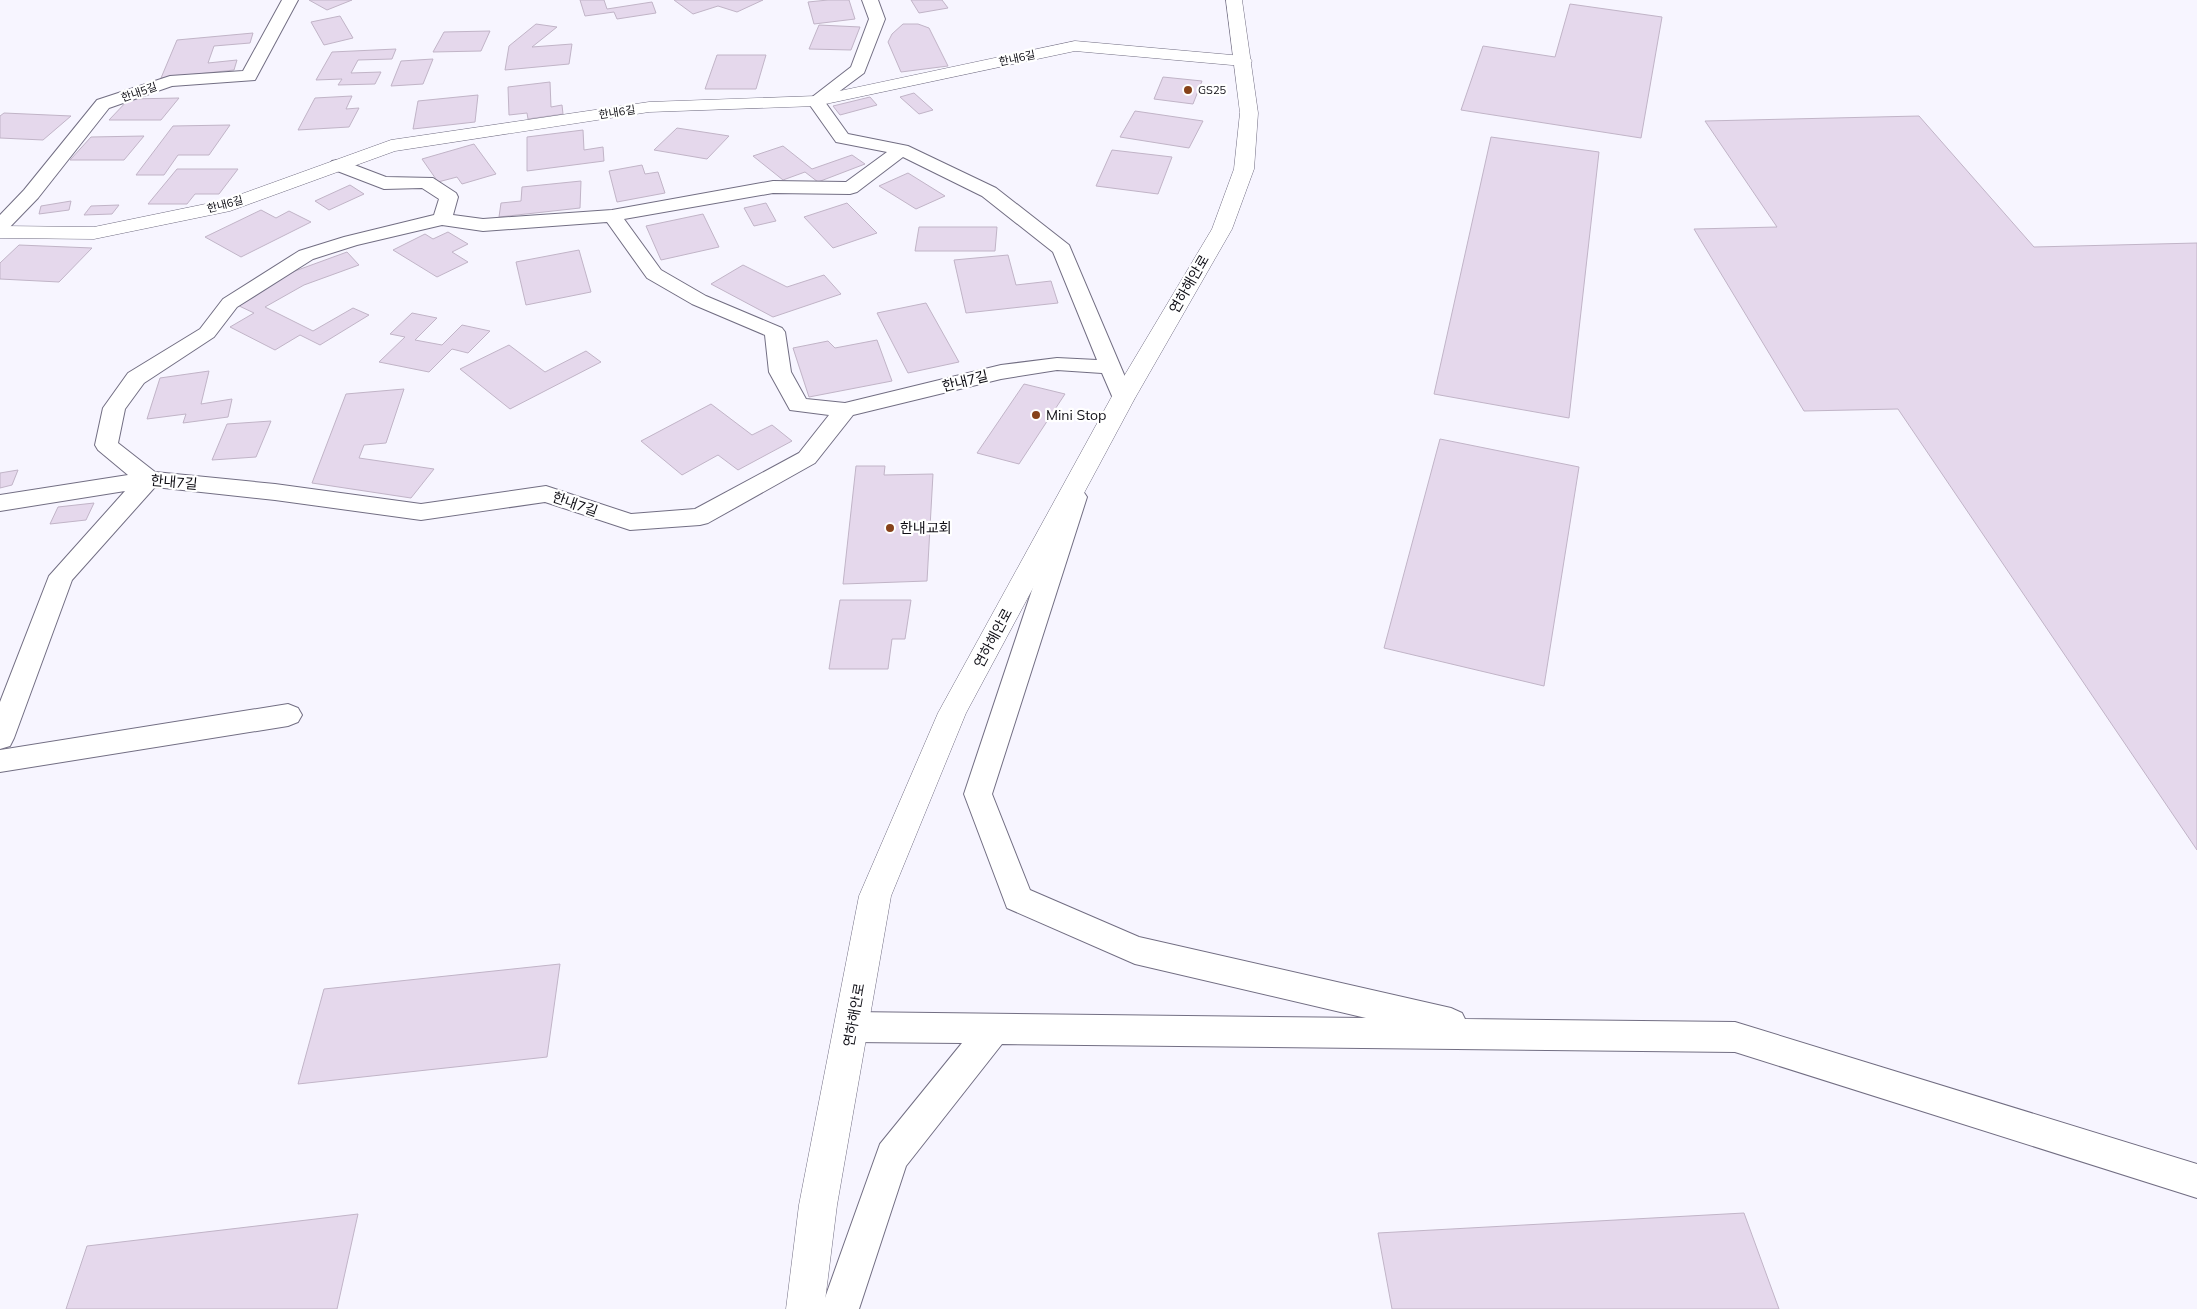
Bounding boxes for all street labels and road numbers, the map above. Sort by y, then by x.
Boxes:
street label: 한내6길 [997,47,1037,69]
street label: 한내5길 [119,79,159,105]
street label: 한내6길 [598,102,636,122]
street label: 한내6길 [205,192,245,216]
street label: 연하해안로 [1165,252,1213,316]
street label: 한내7길 [940,367,990,395]
street label: 한내7길 [150,471,198,493]
street label: 한내7길 [550,488,600,520]
street label: 연하해안로 [970,605,1016,671]
street label: 연하해안로 [840,982,868,1048]

